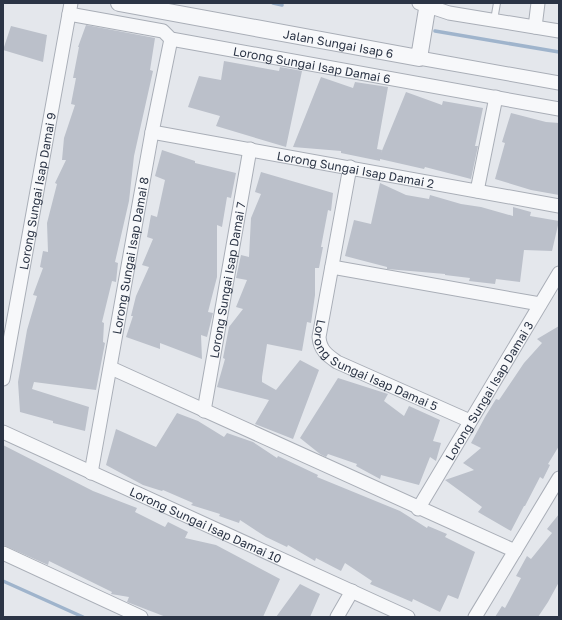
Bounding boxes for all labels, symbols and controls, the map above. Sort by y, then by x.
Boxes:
street label: Jalan Sungai Isap 6 [282,26,395,61]
street label: Lorong Sungai Isap Damai 6 [232,43,392,86]
street label: Lorong Sungai Isap Damai 9 [15,111,59,271]
street label: Lorong Sungai Isap Damai 2 [276,147,435,191]
street label: Lorong Sungai Isap Damai 8 [108,176,151,335]
street label: Lorong Sungai Isap Damai 7 [206,201,248,360]
street label: Lorong Sungai Isap Damai 5 [311,318,440,413]
street label: Lorong Sungai Isap Damai 3 [441,318,536,463]
street label: Lorong Sungai Isap Damai 10 [127,483,284,566]

